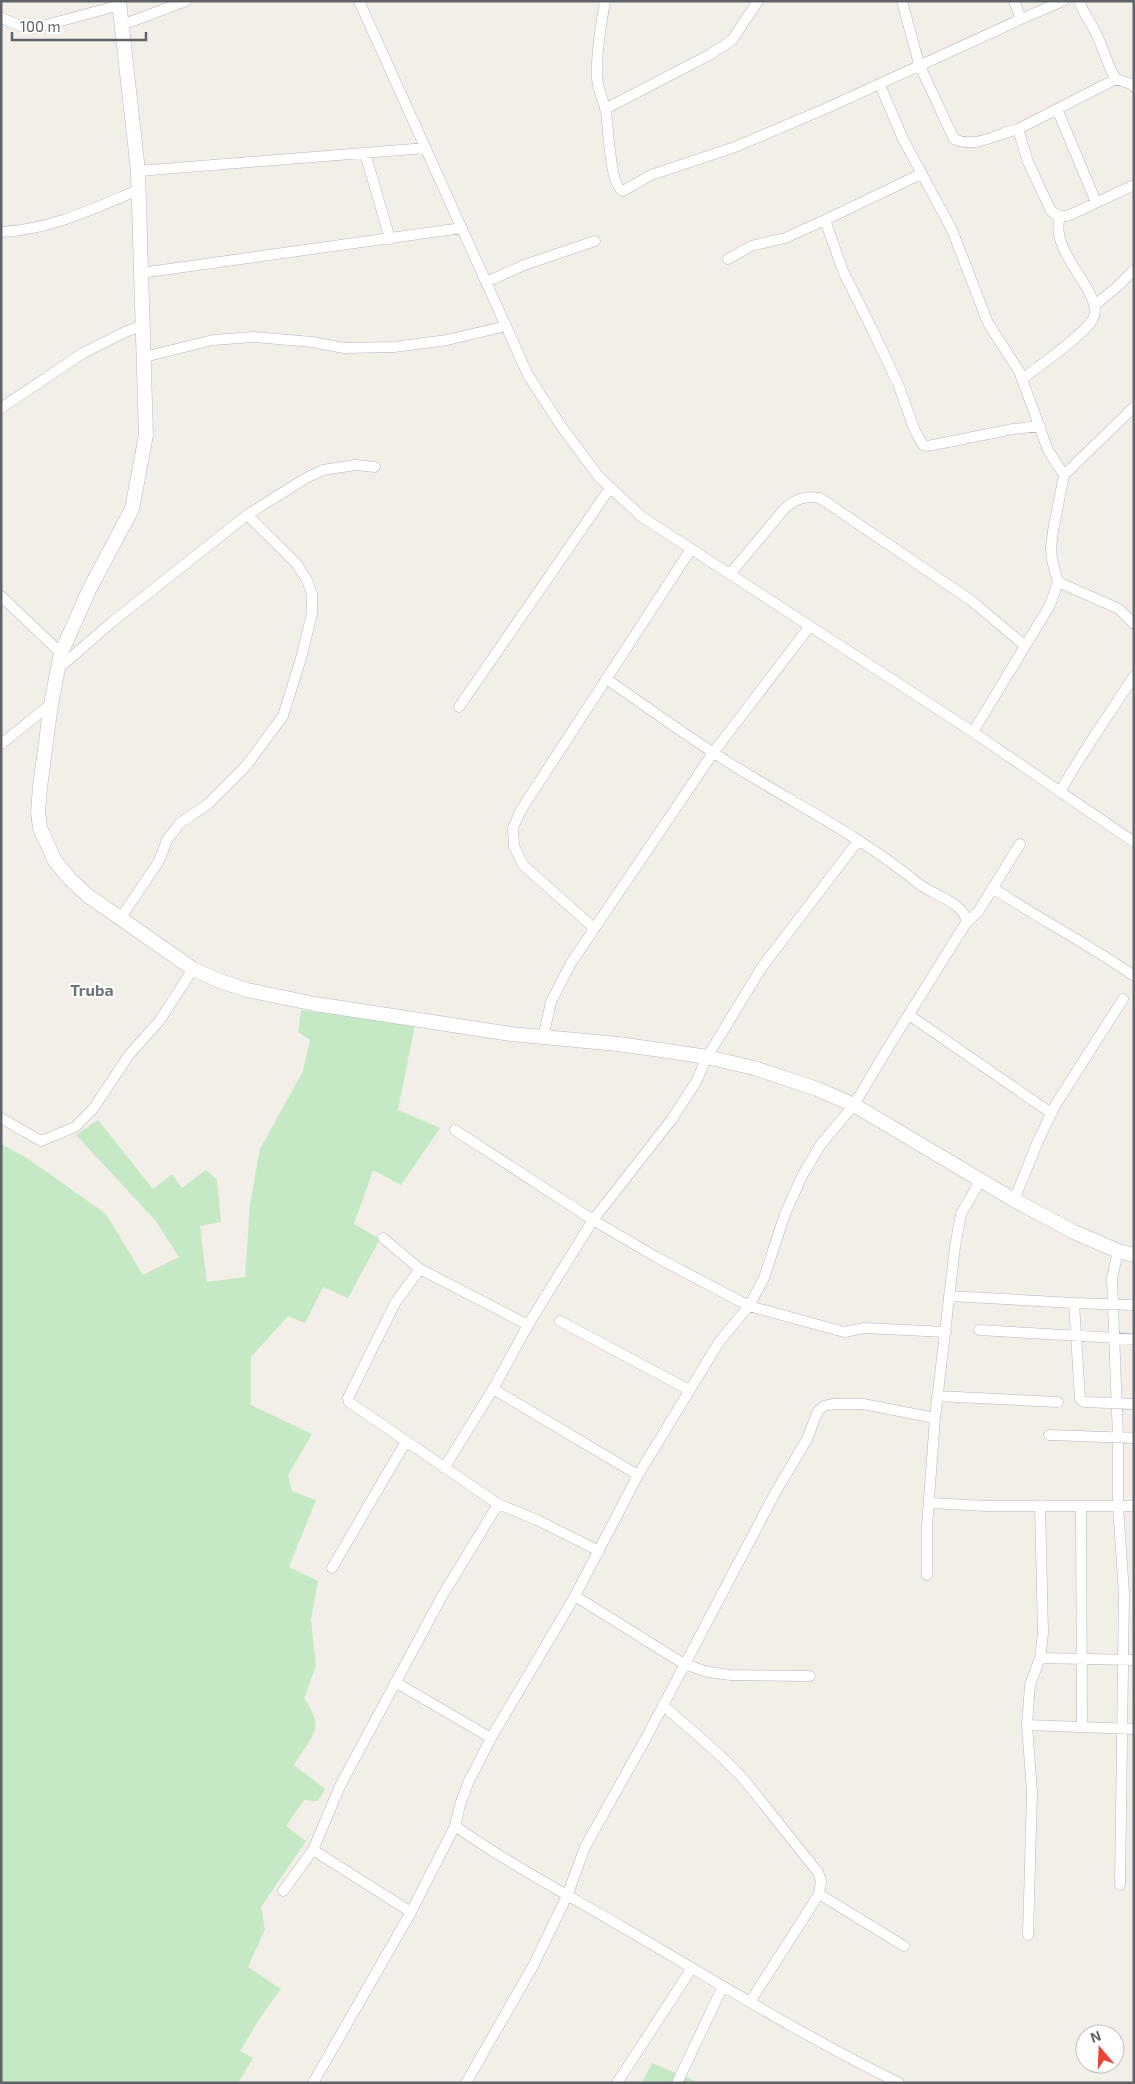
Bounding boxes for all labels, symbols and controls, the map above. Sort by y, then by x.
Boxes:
scale bar [12,10,146,42]
text: 100 m [20,17,61,35]
district label: Truba [70,980,114,999]
north arrow [1075,2024,1125,2074]
text: N [1088,2027,1103,2046]

